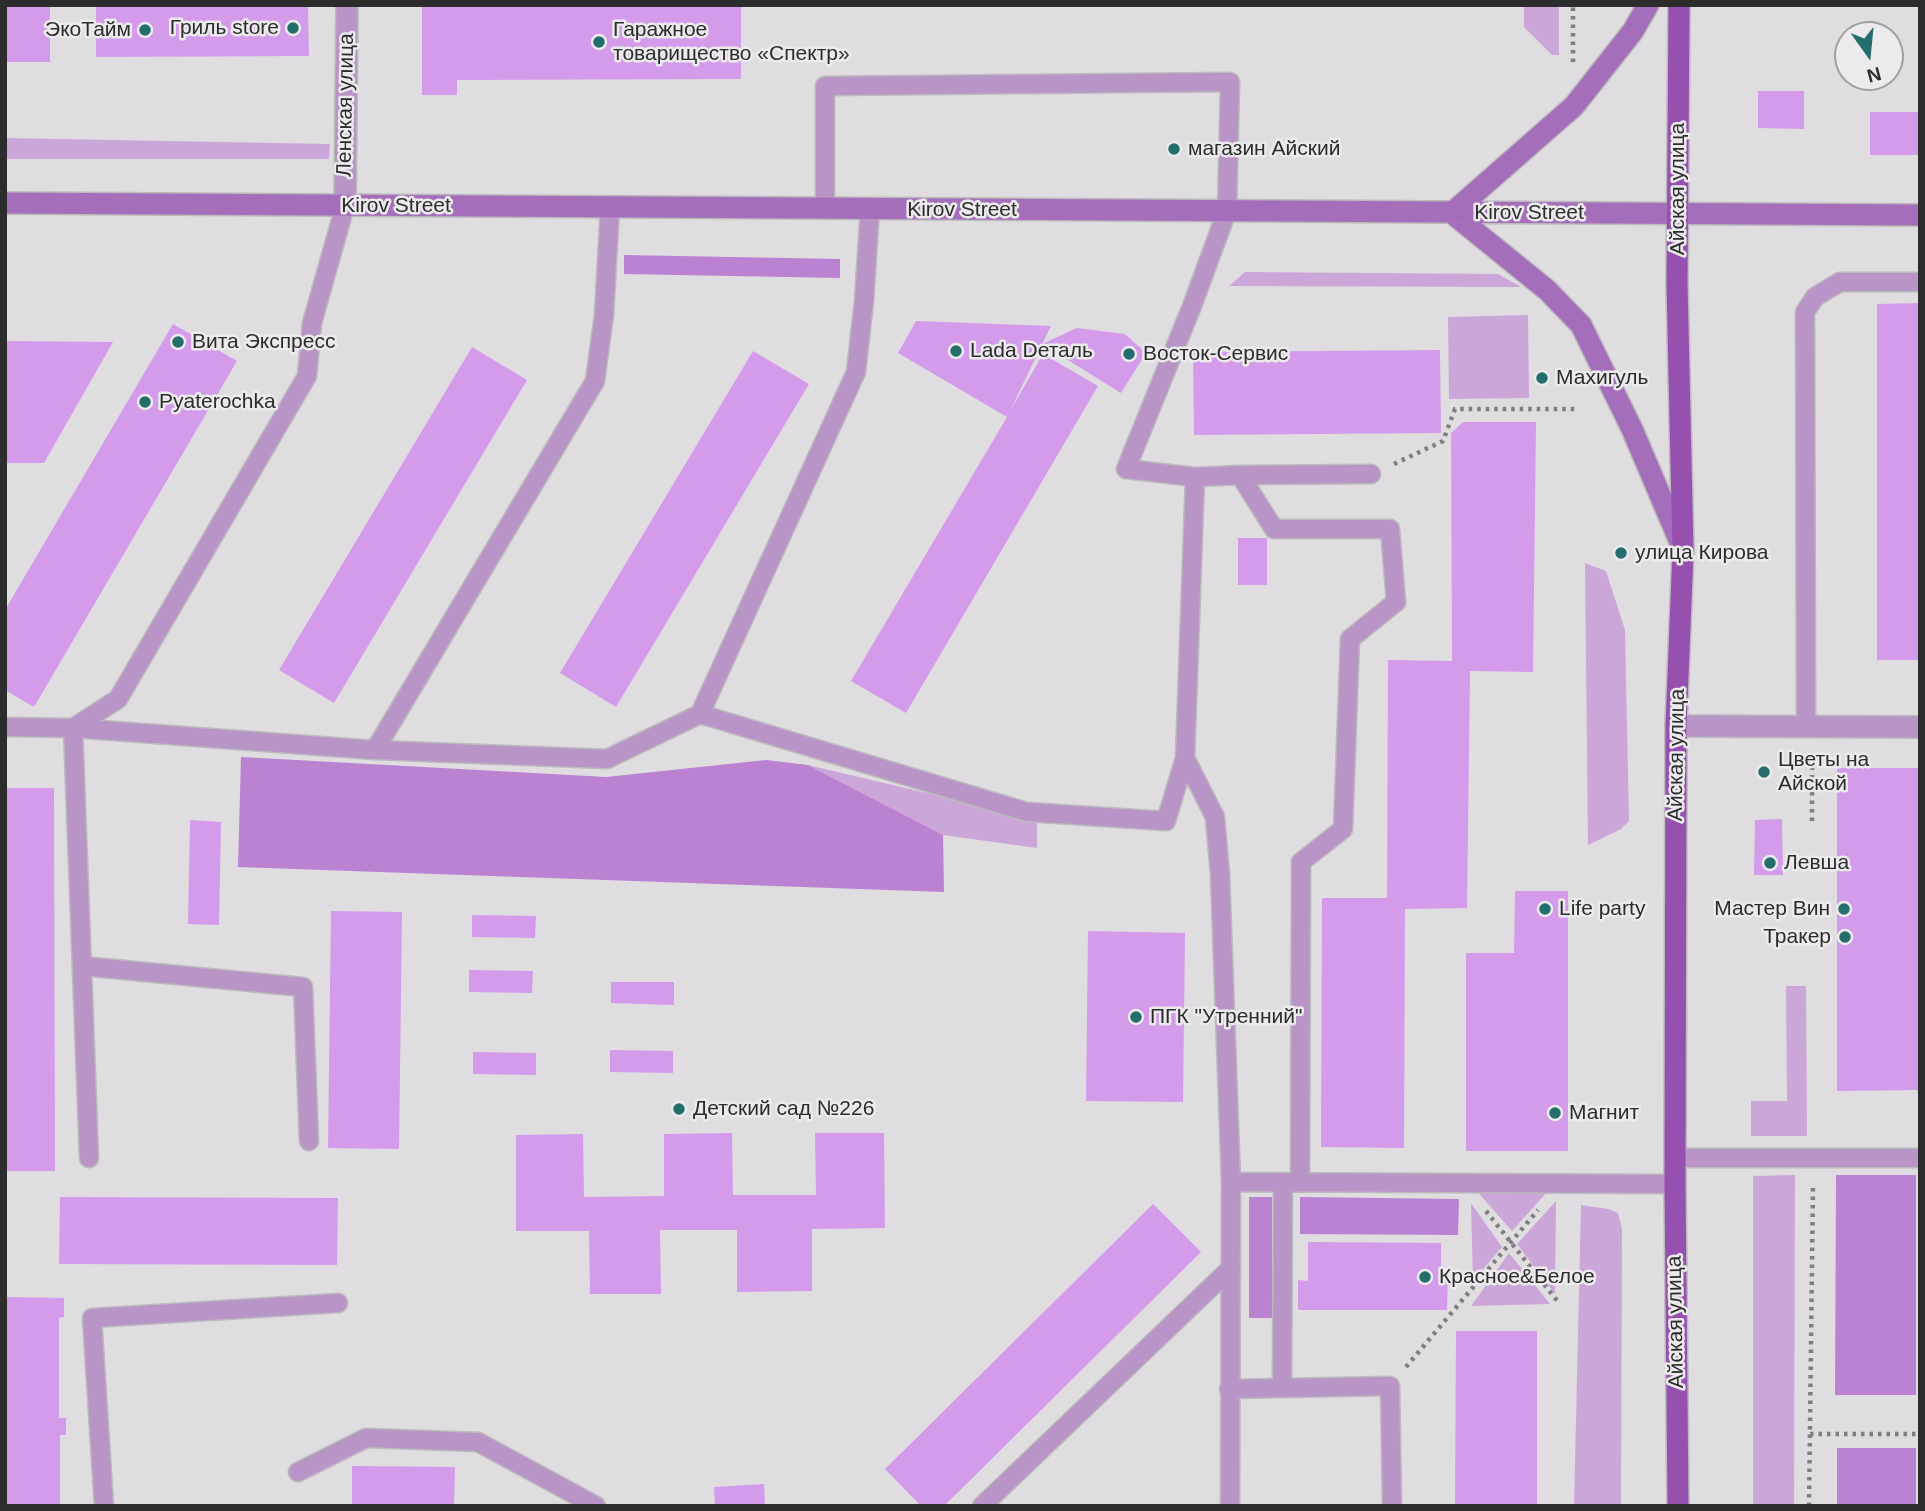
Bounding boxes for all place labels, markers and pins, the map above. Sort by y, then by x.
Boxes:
place label: Гриль store [170,15,279,41]
place label: ЭкоТайм [45,17,131,43]
place label: Гаражное товарищество «Спектр» [613,17,850,67]
marker: Гриль store [285,20,301,36]
marker: ЭкоТайм [137,22,153,38]
marker: Гаражное товарищество «Спектр» [591,34,607,50]
place label: магазин Айский [1188,136,1340,162]
marker: магазин Айский [1166,141,1182,157]
place label: Вита Экспресс [192,329,335,355]
marker: Вита Экспресс [170,334,186,350]
place label: Lada Dеталь [970,338,1093,364]
place label: Восток-Сервис [1143,341,1288,367]
marker: Lada Dеталь [948,343,964,359]
marker: Восток-Сервис [1121,346,1137,362]
place label: Махигуль [1556,365,1649,391]
marker: Махигуль [1534,370,1550,386]
place label: Pyaterochka [159,389,276,415]
marker: Pyaterochka [137,394,153,410]
place label: улица Кирова [1635,540,1768,566]
marker: улица Кирова [1613,545,1629,561]
place label: Цветы на Айской [1778,747,1869,797]
marker: Цветы на Айской [1756,764,1772,780]
place label: Левша [1784,850,1849,876]
marker: Левша [1762,855,1778,871]
place label: Life party [1559,896,1645,922]
place label: Мастер Вин [1714,896,1830,922]
marker: Life party [1537,901,1553,917]
marker: Мастер Вин [1836,901,1852,917]
place label: Тракер [1763,924,1831,950]
marker: Тракер [1837,929,1853,945]
place label: ПГК "Утренний" [1150,1004,1302,1030]
marker: ПГК "Утренний" [1128,1009,1144,1025]
place label: Детский сад №226 [693,1096,874,1122]
place label: Магнит [1569,1100,1639,1126]
marker: Детский сад №226 [671,1101,687,1117]
marker: Магнит [1547,1105,1563,1121]
place label: Красное&Белое [1439,1264,1595,1290]
marker: Красное&Белое [1417,1269,1433,1285]

